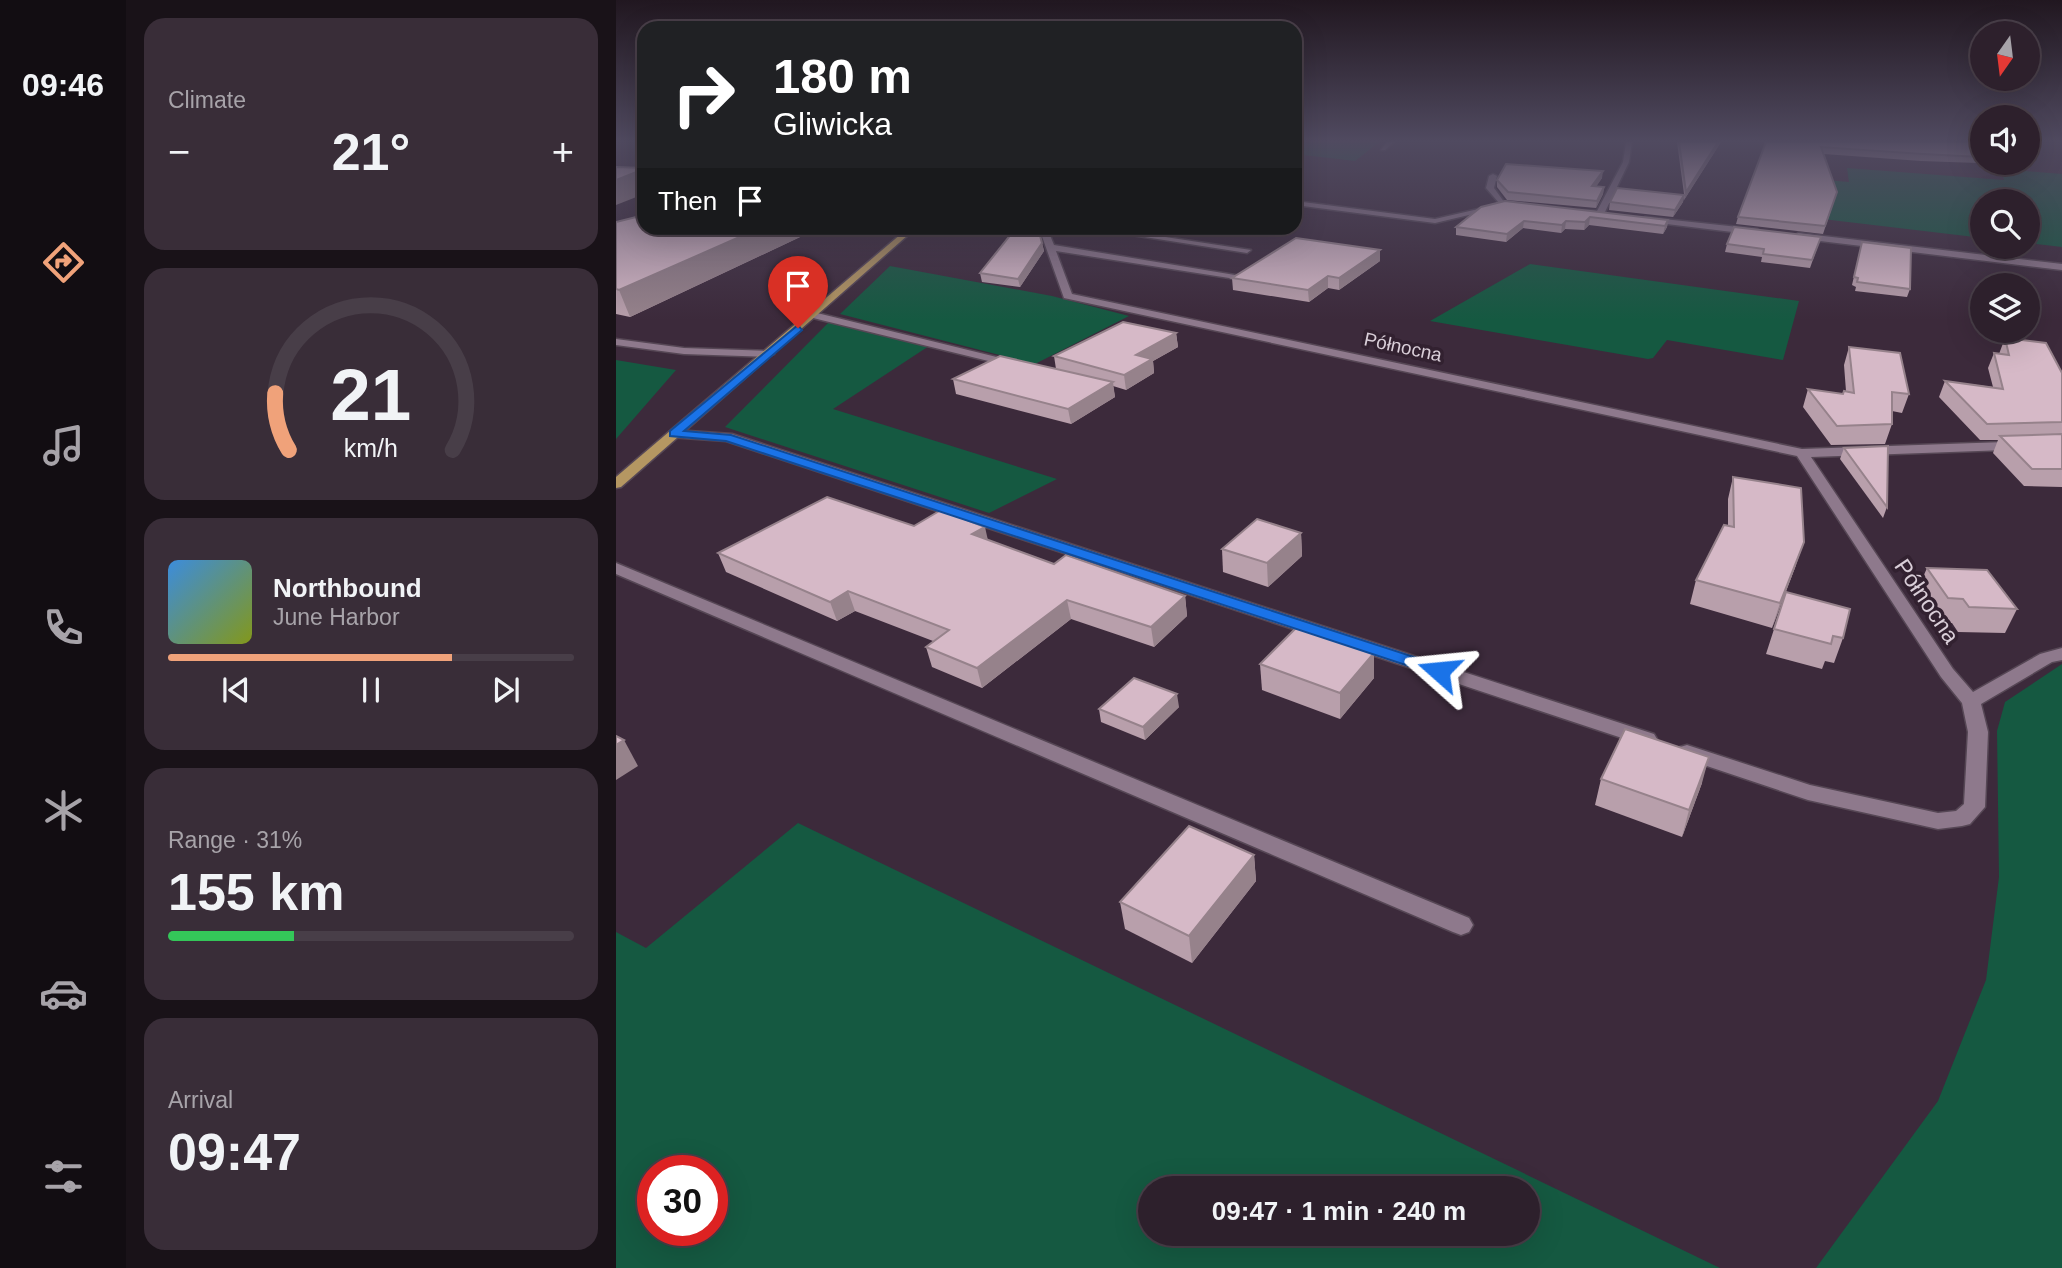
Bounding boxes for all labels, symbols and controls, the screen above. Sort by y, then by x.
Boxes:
north arrow [1970,21,2040,91]
map controls [1970,21,2040,343]
icon: right [658,49,749,140]
text: 180 m [773,49,912,103]
text: 09:46 [22,67,104,103]
text: Climate [168,87,246,113]
button: sound [1970,105,2040,175]
text: Gliwicka [773,106,892,142]
text: 21° [332,123,410,181]
text: − [168,131,190,173]
text: + [552,131,574,173]
icon: arrive [731,182,769,220]
text: Then [658,186,717,216]
button: search [1970,189,2040,259]
icon: directions [39,238,88,287]
pin [768,256,828,328]
icon: arrive [779,267,817,305]
button: layers [1970,273,2040,343]
street label: Północna [1362,328,1444,366]
text: 21 [331,354,411,435]
icon: music [39,421,88,470]
text: km/h [344,434,398,462]
street label: Północna [1889,554,1965,648]
text: Northbound [273,573,422,603]
icon: phone [39,603,88,652]
text: June Harbor [273,604,400,630]
position arrow [1402,634,1476,708]
icon: previous [217,671,255,709]
icon: pause [352,671,390,709]
icon: next [487,671,525,709]
icon: climate [39,786,88,835]
text: Range · 31% [168,827,302,853]
text: 155 km [168,863,344,921]
icon: car [39,969,88,1018]
text: Arrival [168,1087,233,1113]
text: 09:47 [168,1123,301,1181]
icon: filters [39,1152,88,1201]
speed limit sign: 30 [637,1155,728,1246]
text: 09:47 · 1 min · 240 m [1212,1196,1466,1226]

